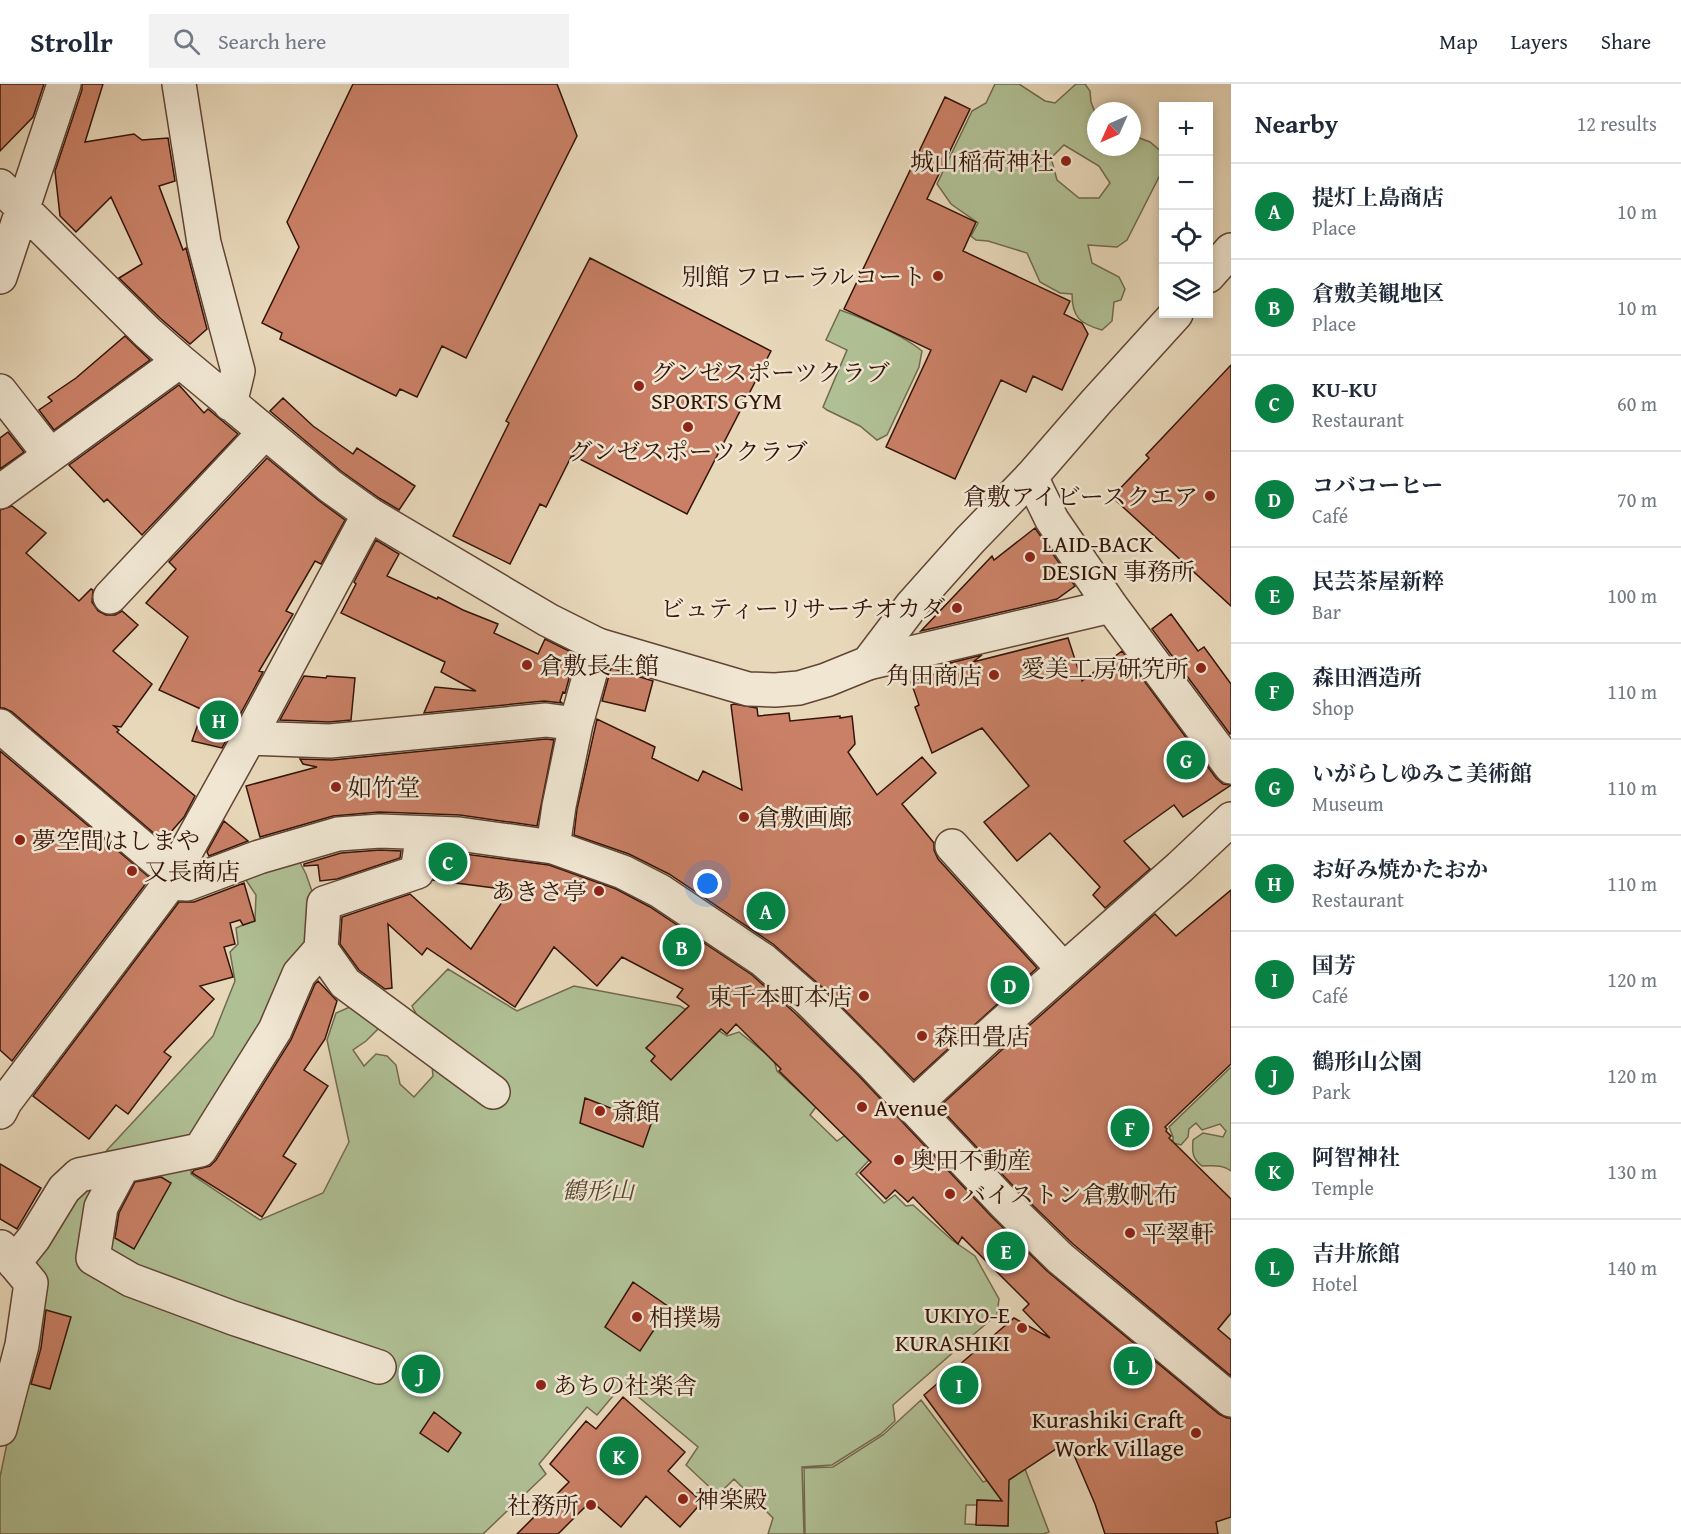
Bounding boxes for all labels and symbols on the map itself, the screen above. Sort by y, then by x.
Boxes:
north arrow [1087,102,1141,156]
place label: 城山稲荷神社 [910,144,1054,179]
marker: 城山稲荷神社 [1059,154,1073,168]
place label: 別館 フローラルコート [681,259,926,294]
marker: 別館 フローラルコート [931,269,945,283]
place label: グンゼスポーツクラブ SPORTS GYM [651,355,890,418]
marker: グンゼスポーツクラブ SPORTS GYM [632,379,646,393]
marker: グンゼスポーツクラブ [681,420,695,434]
place label: グンゼスポーツクラブ [569,434,807,469]
place label: 倉敷アイビースクエア [963,479,1198,514]
marker: 倉敷アイビースクエア [1203,489,1217,503]
place label: LAID-BACK DESIGN 事務所 [1042,526,1195,589]
marker: LAID-BACK DESIGN 事務所 [1023,550,1037,564]
place label: ビュティーリサーチオカダ [661,591,945,626]
marker: ビュティーリサーチオカダ [950,601,964,615]
place label: 倉敷長生館 [539,648,659,683]
place label: 愛美工房研究所 [1021,651,1189,686]
marker: 倉敷長生館 [520,658,534,672]
place label: 角田商店 [886,658,982,693]
marker: 愛美工房研究所 [1194,661,1208,675]
marker: 角田商店 [987,668,1001,682]
pin: H [200,698,238,742]
pin: G [1166,738,1206,782]
place label: 如竹堂 [348,770,420,805]
marker: 如竹堂 [329,780,343,794]
place label: 倉敷画廊 [756,800,852,835]
marker: 倉敷画廊 [737,810,751,824]
place label: 夢空間はしまや [32,823,200,858]
marker: 夢空間はしまや [13,833,27,847]
pin: C [428,840,468,884]
place label: 又長商店 [144,854,240,889]
marker: 又長商店 [125,864,139,878]
your location [693,869,722,898]
place label: あきさ亭 [491,874,587,909]
marker: あきさ亭 [592,884,606,898]
pin: A [746,888,786,934]
pin: B [662,924,702,970]
pin: D [990,962,1030,1008]
place label: 東千本町本店 [708,979,852,1014]
marker: 東千本町本店 [857,989,871,1003]
place label: 森田畳店 [934,1019,1030,1054]
marker: 森田畳店 [915,1029,929,1043]
place label: Avenue [874,1090,948,1125]
place label: 斎館 [612,1094,660,1129]
marker: Avenue [855,1100,869,1114]
marker: 斎館 [593,1104,607,1118]
pin: F [1110,1106,1150,1150]
place label: 奥田不動産 [911,1143,1031,1178]
marker: 奥田不動産 [892,1153,906,1167]
park label: 鶴形山 [562,1173,636,1208]
place label: バイストン倉敷帆布 [962,1177,1178,1212]
marker: バイストン倉敷帆布 [943,1187,957,1201]
place label: 平翠軒 [1142,1216,1214,1251]
marker: 平翠軒 [1123,1226,1137,1240]
pin: E [986,1228,1026,1274]
place label: UKIYO-E KURASHIKI [895,1297,1010,1360]
place label: 相撲場 [649,1300,721,1335]
marker: 相撲場 [630,1310,644,1324]
marker: UKIYO-E KURASHIKI [1015,1321,1029,1335]
pin: L [1114,1344,1152,1388]
pin: J [402,1352,440,1396]
pin: I [940,1362,978,1408]
place label: あちの社楽舎 [553,1368,697,1403]
marker: あちの社楽舎 [534,1378,548,1392]
place label: Kurashiki Craft Work Village [1032,1402,1185,1465]
marker: Kurashiki Craft Work Village [1189,1426,1203,1440]
pin: K [600,1434,638,1478]
place label: 神楽殿 [695,1482,767,1517]
place label: 社務所 [507,1488,579,1523]
marker: 神楽殿 [676,1492,690,1506]
marker: 社務所 [584,1498,598,1512]

